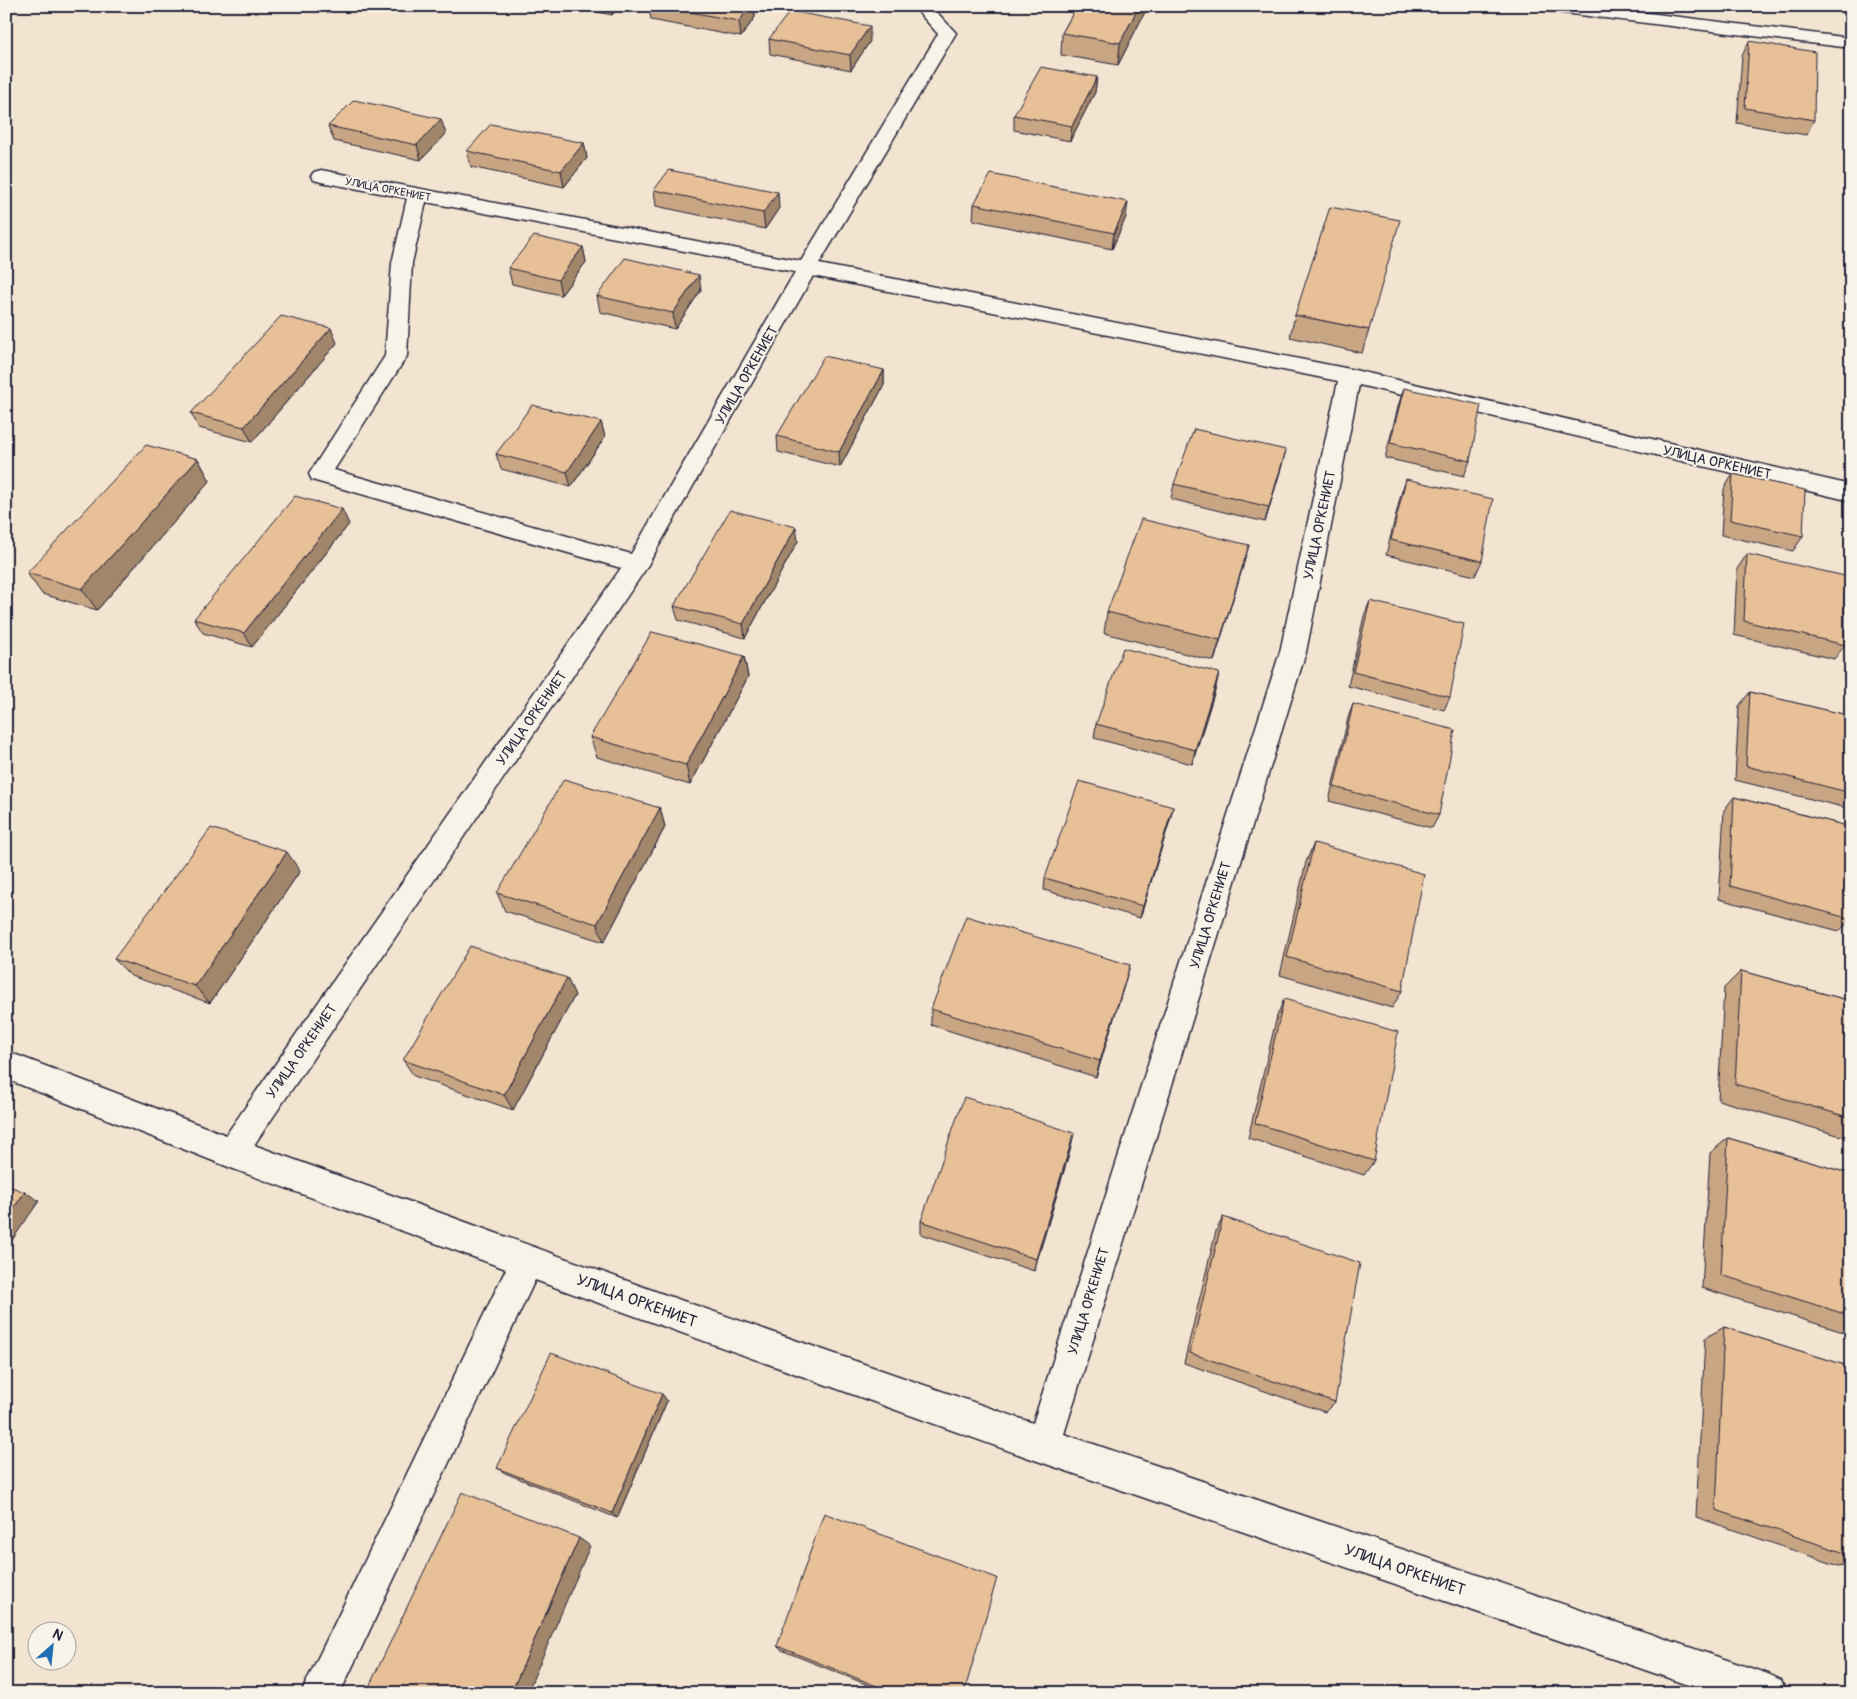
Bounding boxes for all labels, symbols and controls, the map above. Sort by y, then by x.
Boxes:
street label: УЛИЦА ОРКЕНИЕТ [344,175,432,204]
street label: УЛИЦА ОРКЕНИЕТ [711,323,782,427]
street label: УЛИЦА ОРКЕНИЕТ [1661,442,1773,483]
street label: УЛИЦА ОРКЕНИЕТ [1300,469,1339,581]
street label: УЛИЦА ОРКЕНИЕТ [493,668,570,769]
street label: УЛИЦА ОРКЕНИЕТ [1186,859,1235,971]
street label: УЛИЦА ОРКЕНИЕТ [263,1001,340,1102]
street label: УЛИЦА ОРКЕНИЕТ [1064,1245,1113,1357]
street label: УЛИЦА ОРКЕНИЕТ [574,1270,700,1332]
street label: УЛИЦА ОРКЕНИЕТ [1342,1540,1468,1600]
north arrow [28,1622,78,1672]
text: N [50,1625,66,1645]

